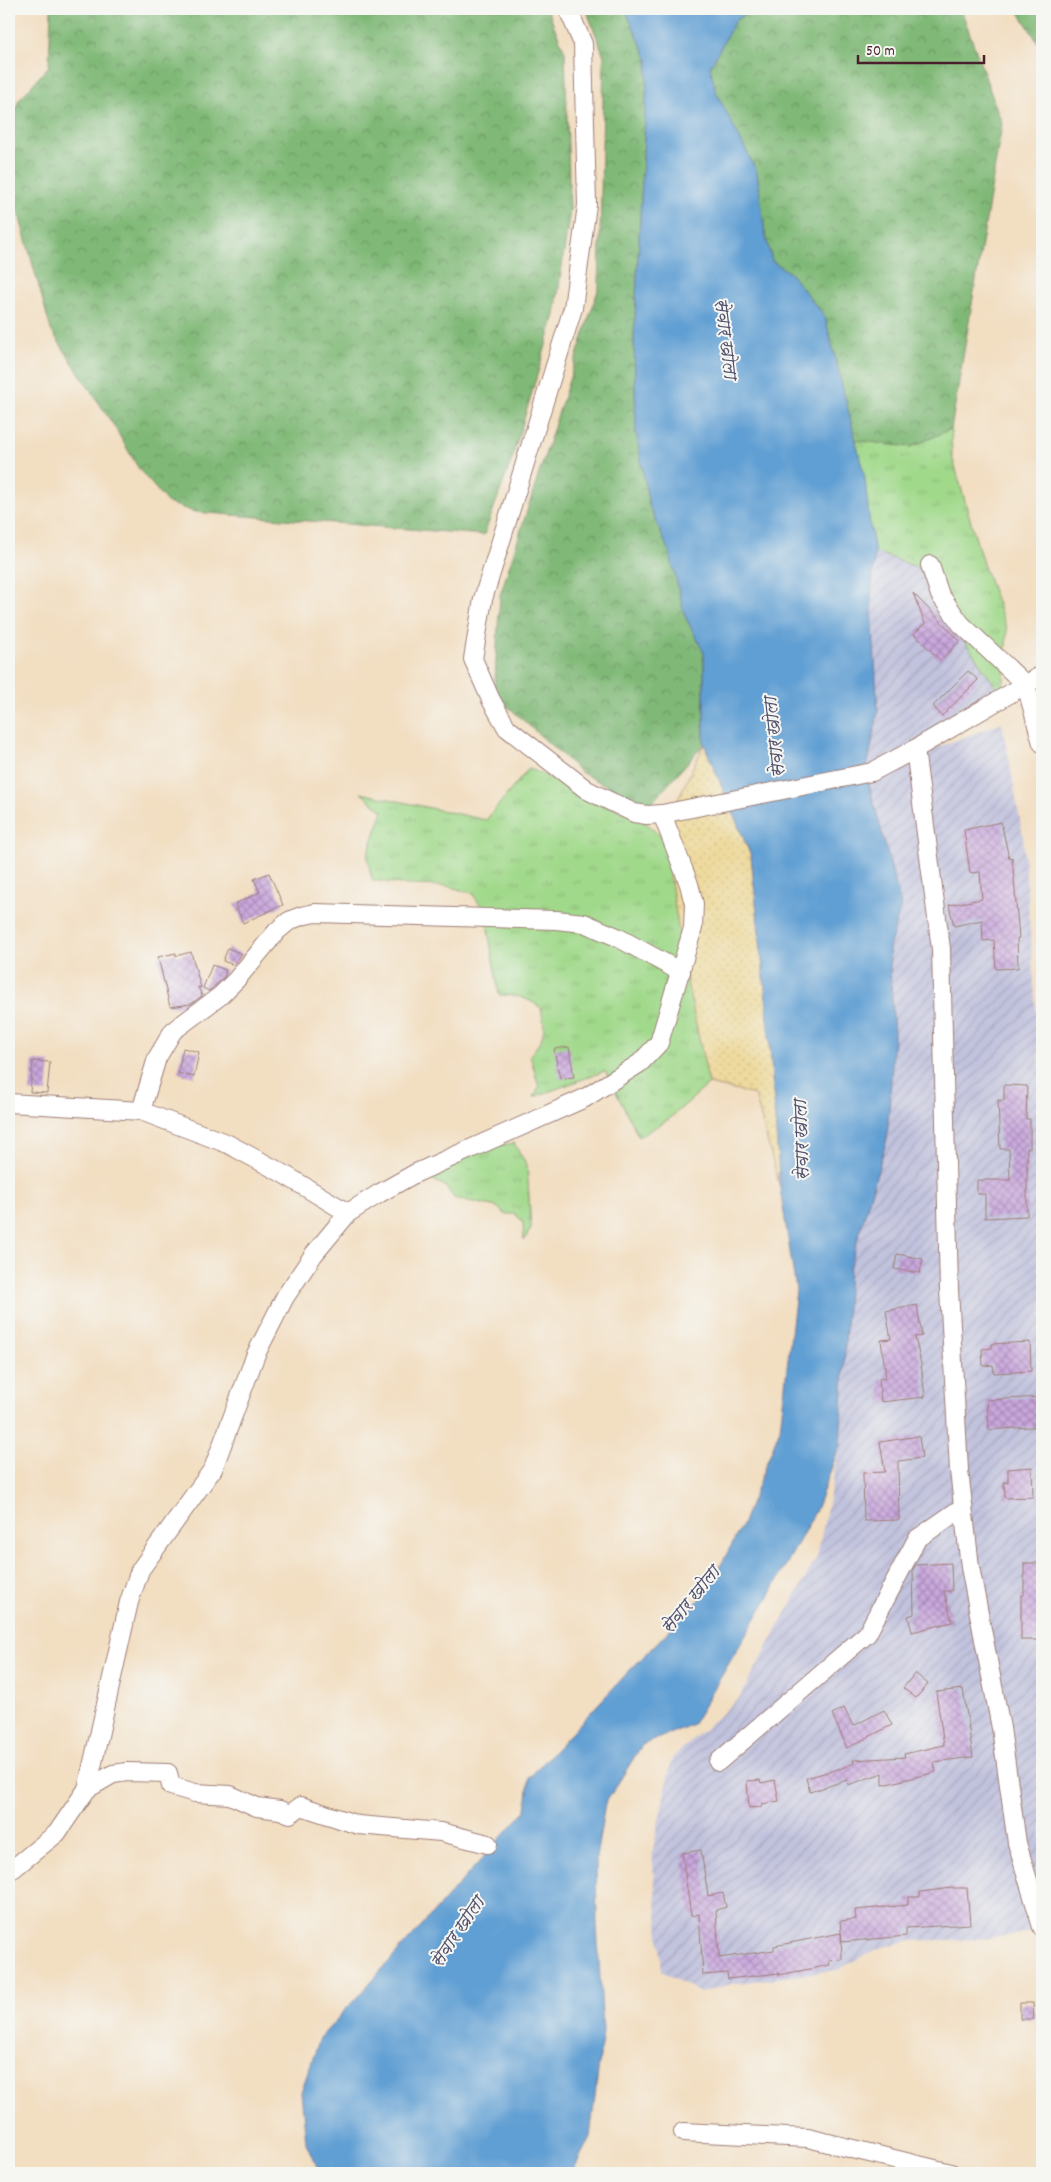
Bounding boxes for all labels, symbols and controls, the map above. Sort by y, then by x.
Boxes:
scale bar [858,32,985,64]
text: 50 m [866,41,895,63]
water label: सेवार खोला [707,297,743,384]
water label: सेवार खोला [758,692,793,779]
water label: सेवार खोला [788,1096,817,1181]
water label: सेवार खोला [656,1558,729,1640]
water label: सेवार खोला [425,1889,494,1973]

